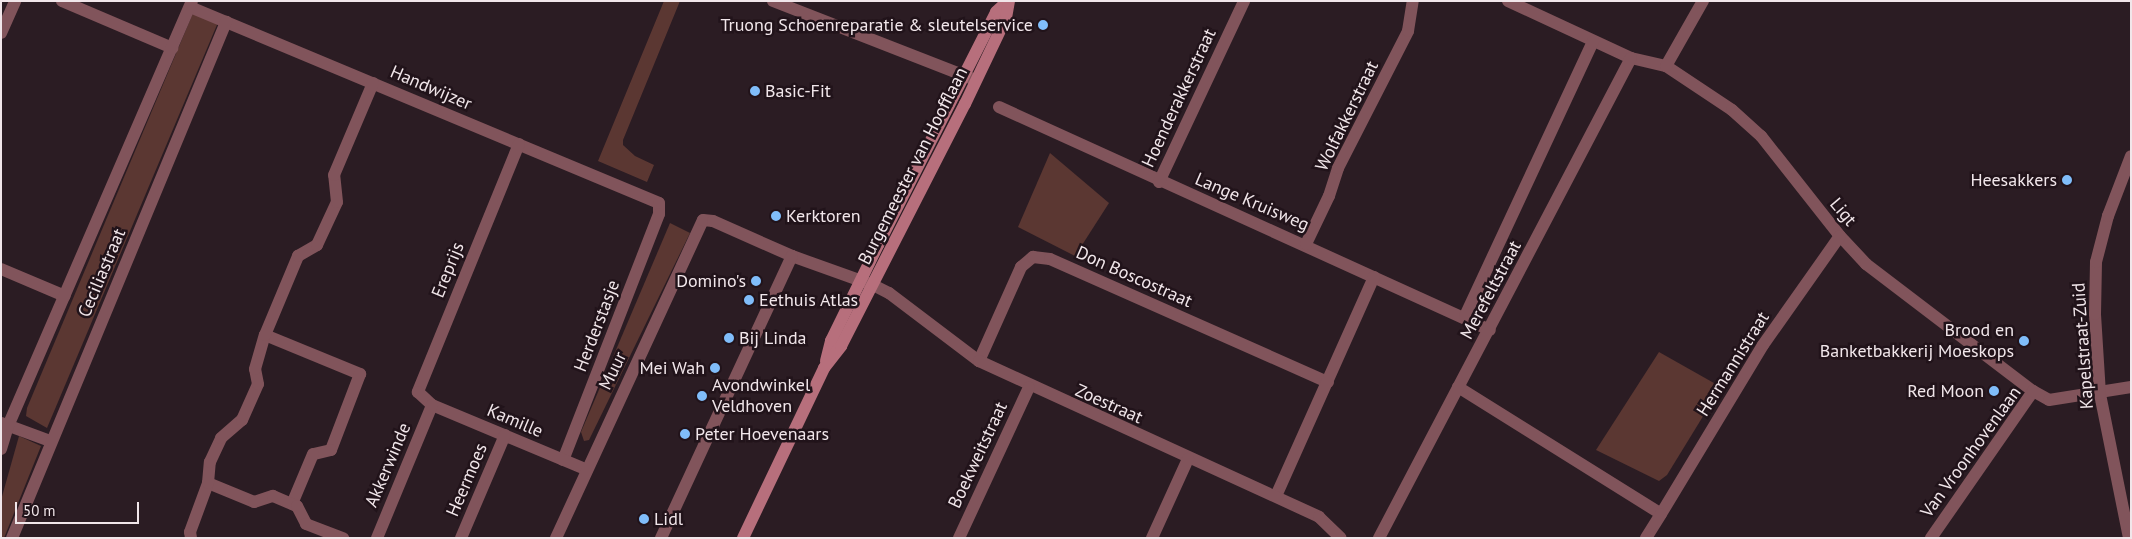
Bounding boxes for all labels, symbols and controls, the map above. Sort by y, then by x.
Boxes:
place label: Truong Schoenreparatie & sleutelservice [720,14,1033,36]
marker: Truong Schoenreparatie & sleutelservice [1037,19,1049,31]
street label: Hoenderakkerstraat [1137,25,1221,171]
street label: Wolfakkerstraat [1311,57,1383,175]
street label: Handwijzer [387,61,475,115]
street label: Burgemeester van Hoofflaan [854,64,972,268]
place label: Basic-Fit [765,80,831,102]
marker: Basic-Fit [749,85,761,97]
street label: Lange Kruisweg [1192,168,1312,236]
place label: Heesakkers [1970,169,2057,191]
marker: Heesakkers [2061,174,2073,186]
street label: Ligt [1825,194,1861,230]
place label: Kerktoren [786,205,861,227]
marker: Kerktoren [770,210,782,222]
street label: Ceciliastraat [74,225,130,321]
street label: Merefeltstraat [1456,237,1526,343]
street label: Ereprijs [427,239,469,301]
street label: Don Boscostraat [1073,242,1195,312]
place label: Domino's [676,270,746,292]
marker: Domino's [750,275,762,287]
street label: Herderstasje [570,277,624,375]
street label: Kapelstraat-Zuid [2068,282,2098,410]
place label: Eethuis Atlas [759,289,859,311]
marker: Eethuis Atlas [743,294,755,306]
street label: Hermannistraat [1692,308,1774,420]
place label: Brood en Banketbakkerij Moeskops [1820,320,2014,362]
place label: Bij Linda [739,327,807,349]
marker: Bij Linda [723,332,735,344]
marker: Brood en Banketbakkerij Moeskops [2018,335,2030,347]
street label: Muur [595,348,631,394]
place label: Mei Wah [639,357,705,379]
marker: Mei Wah [709,362,721,374]
place label: Avondwinkel Veldhoven [712,375,810,418]
street label: Zoestraat [1072,380,1146,428]
place label: Red Moon [1907,380,1984,402]
street label: Van Vroonhovenlaan [1916,382,2026,522]
marker: Red Moon [1988,385,2000,397]
marker: Avondwinkel Veldhoven [696,390,708,402]
street label: Boekweitstraat [944,398,1012,512]
street label: Kamille [484,400,546,442]
street label: Akkerwinde [361,420,415,510]
place label: Peter Hoevenaars [695,423,829,445]
marker: Peter Hoevenaars [679,428,691,440]
street label: Heermoes [442,440,492,520]
scale bar [18,492,141,524]
text: 50 m [23,501,56,520]
place label: Lidl [654,508,683,530]
marker: Lidl [638,513,650,525]

